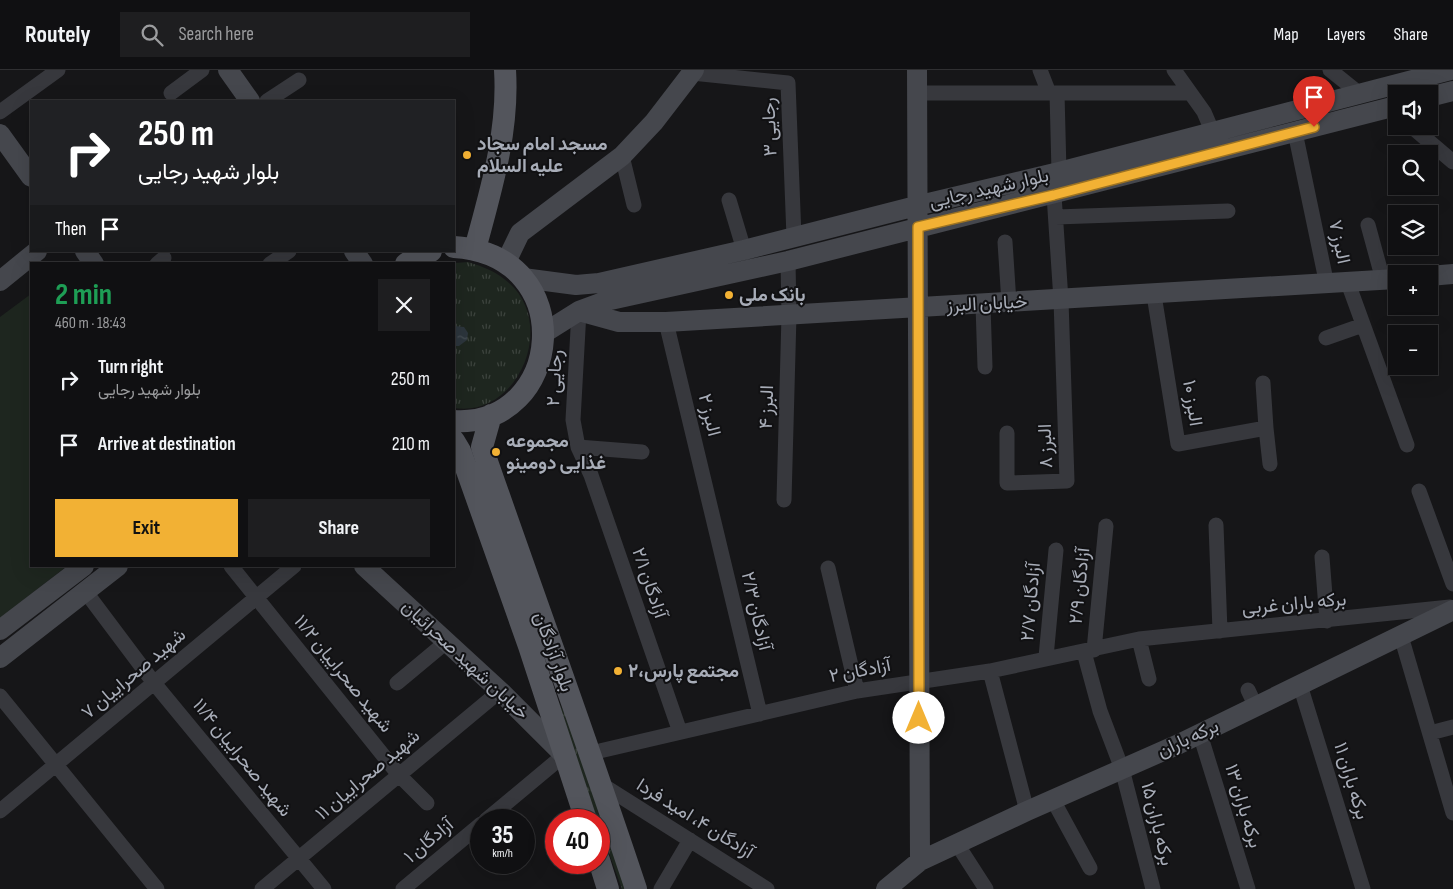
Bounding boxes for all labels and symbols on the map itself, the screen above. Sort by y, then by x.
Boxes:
pin [1293,76,1335,127]
street label: رجایی ۳ [757,97,783,157]
place label: مسجد امام سجاد علیه السلام [477,133,608,178]
marker: مسجد امام سجاد علیه السلام [461,149,473,161]
street label: بلوار شهید رجایی [927,164,1051,214]
street label: البرز ۷ [1323,218,1355,266]
place label: بانک ملی [739,284,806,307]
marker: بانک ملی [723,289,735,301]
street label: خیابان البرز [945,290,1028,318]
street label: رجایی ۲ [542,349,568,407]
street label: البرز ۱۰ [1177,378,1207,428]
street label: البرز ۴ [755,385,779,429]
street label: البرز ۲ [693,391,725,439]
street label: البرز ۸ [1034,423,1058,469]
place label: مجموعه غذایى دومینو [506,430,606,475]
marker: مجموعه غذایى دومینو [490,446,502,458]
street label: آزادگان ۲/۱ [626,545,672,623]
street label: آزادگان ۲/۹ [1065,545,1096,625]
street label: آزادگان ۲/۷ [1016,560,1046,642]
street label: آزادگان ۲/۳ [736,569,777,654]
street label: برکه باران غربی [1241,588,1347,620]
street label: خیابان شهید صحرائیان [397,595,533,725]
street label: بلوار آزادگان [528,609,578,695]
street label: شهید صحراییان ۱۱/۲ [289,611,397,737]
street label: شهید صحراییان ۷ [77,624,191,724]
street label: آزادگان ۲ [827,653,894,688]
place label: ۲،مجتمع پارس [628,660,739,684]
marker: ۲،مجتمع پارس [612,665,624,677]
position arrow [892,691,944,743]
street label: شهید صحراییان ۱۱/۴ [187,694,297,822]
street label: برکه باران [1153,715,1223,763]
street label: شهید صحراییان ۱۱ [311,725,425,825]
street label: برکه باران ۱۱ [1328,740,1374,822]
street label: برکه باران ۱۳ [1219,761,1267,851]
street label: آزادگان ۴، امید فردا [632,774,759,865]
street label: برکه باران ۱۵ [1136,780,1178,868]
speed limit sign: 40 [545,809,610,874]
street label: آزادگان ۱ [400,813,460,868]

